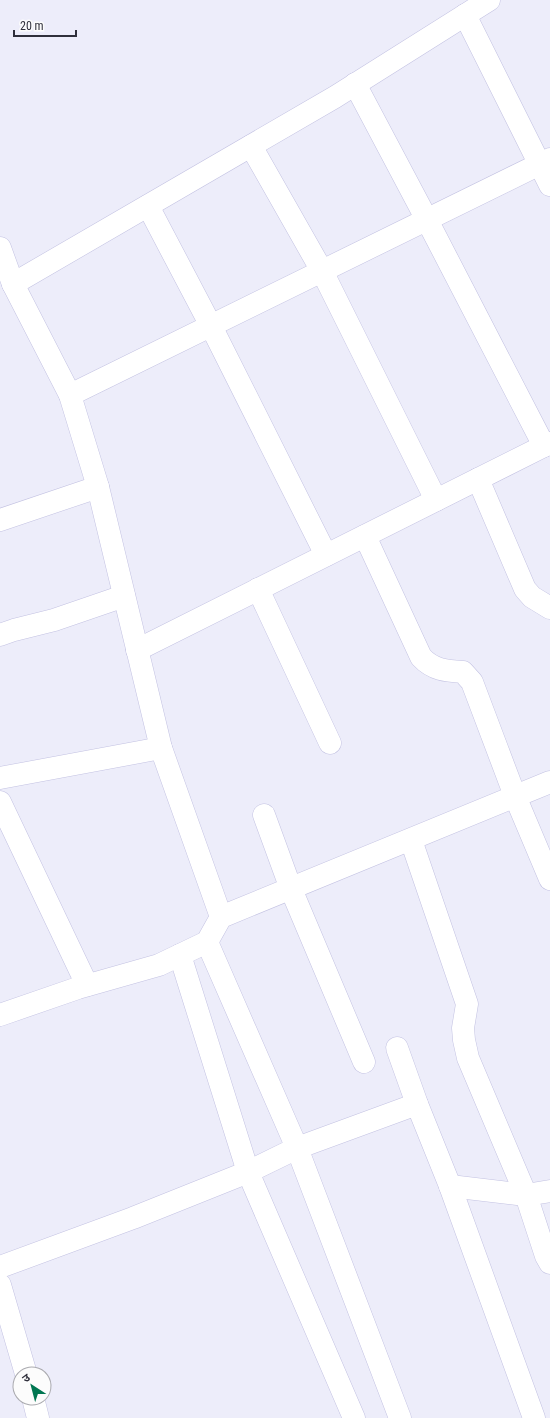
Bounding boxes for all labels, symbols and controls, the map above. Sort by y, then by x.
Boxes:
scale bar [14,12,76,38]
text: 20 m [20,19,44,33]
north arrow [12,1366,52,1406]
text: उ [20,1371,33,1385]

